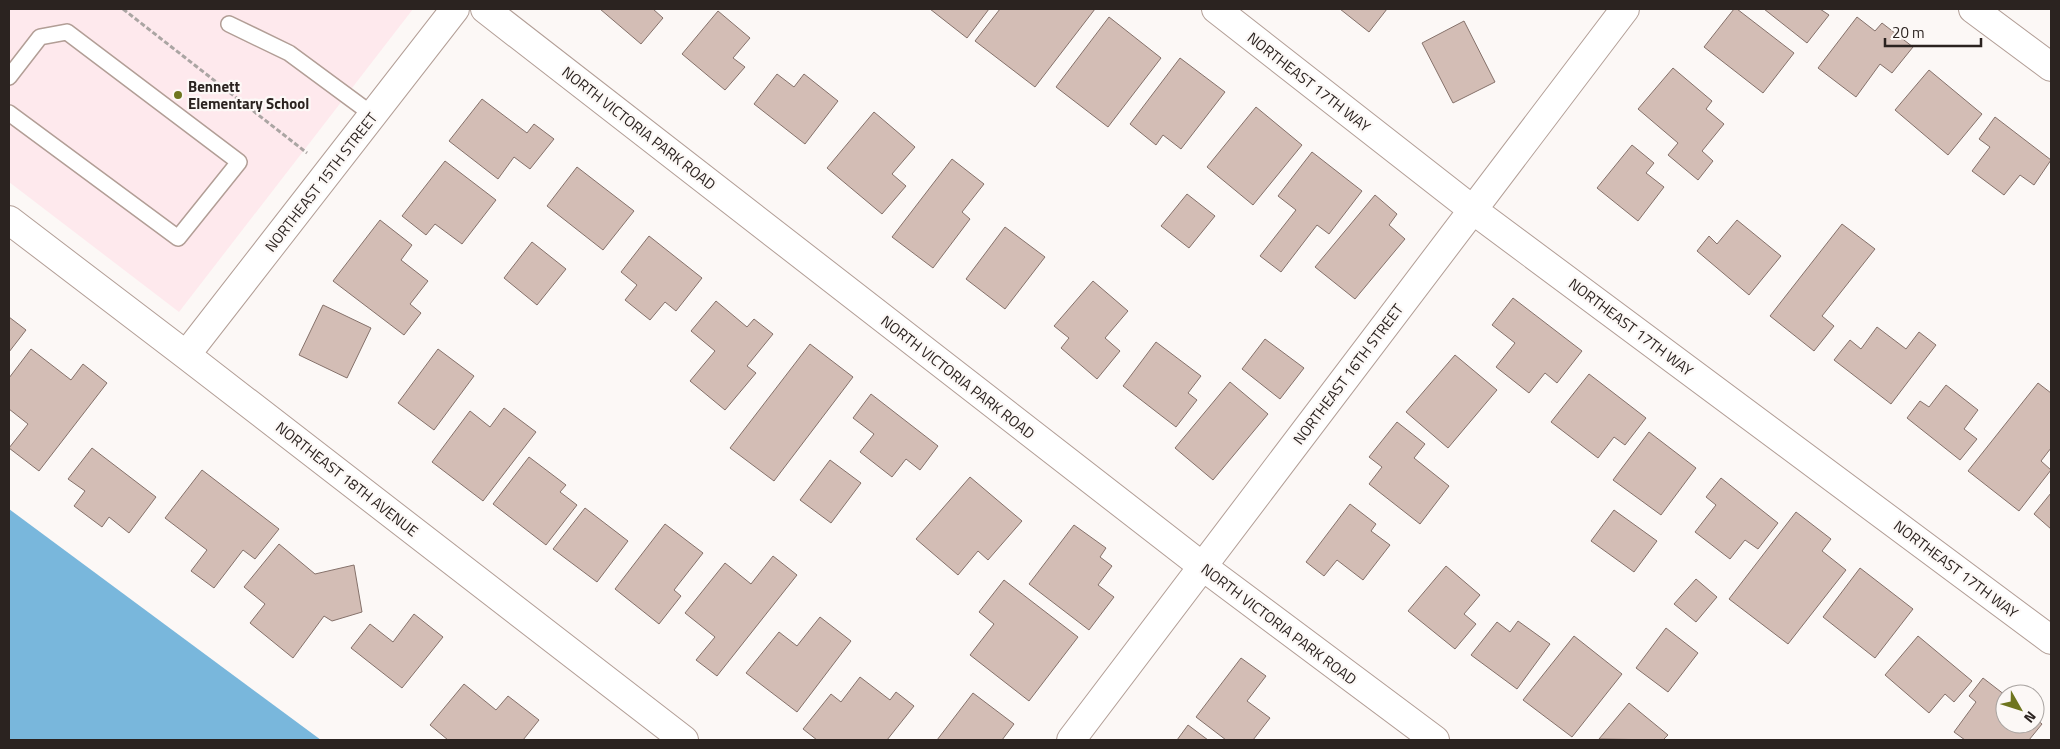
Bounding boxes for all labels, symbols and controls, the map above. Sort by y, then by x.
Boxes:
scale bar [1885,15,1981,47]
text: 20 m [1892,21,1925,44]
street label: NORTHEAST 17TH WAY [1242,26,1376,138]
street label: NORTH VICTORIA PARK ROAD [557,61,721,195]
place label: Bennett Elementary School [188,75,309,115]
marker: Bennett Elementary School [172,89,184,101]
street label: NORTHEAST 15TH STREET [259,107,383,257]
street label: NORTHEAST 17TH WAY [1564,272,1698,382]
street label: NORTHEAST 16TH STREET [1287,299,1409,449]
street label: NORTH VICTORIA PARK ROAD [876,310,1040,444]
street label: NORTHEAST 18TH AVENUE [271,416,423,542]
street label: NORTHEAST 17TH WAY [1889,514,2023,624]
street label: NORTH VICTORIA PARK ROAD [1196,558,1362,690]
north arrow [1995,684,2045,734]
text: N [2019,707,2042,728]

